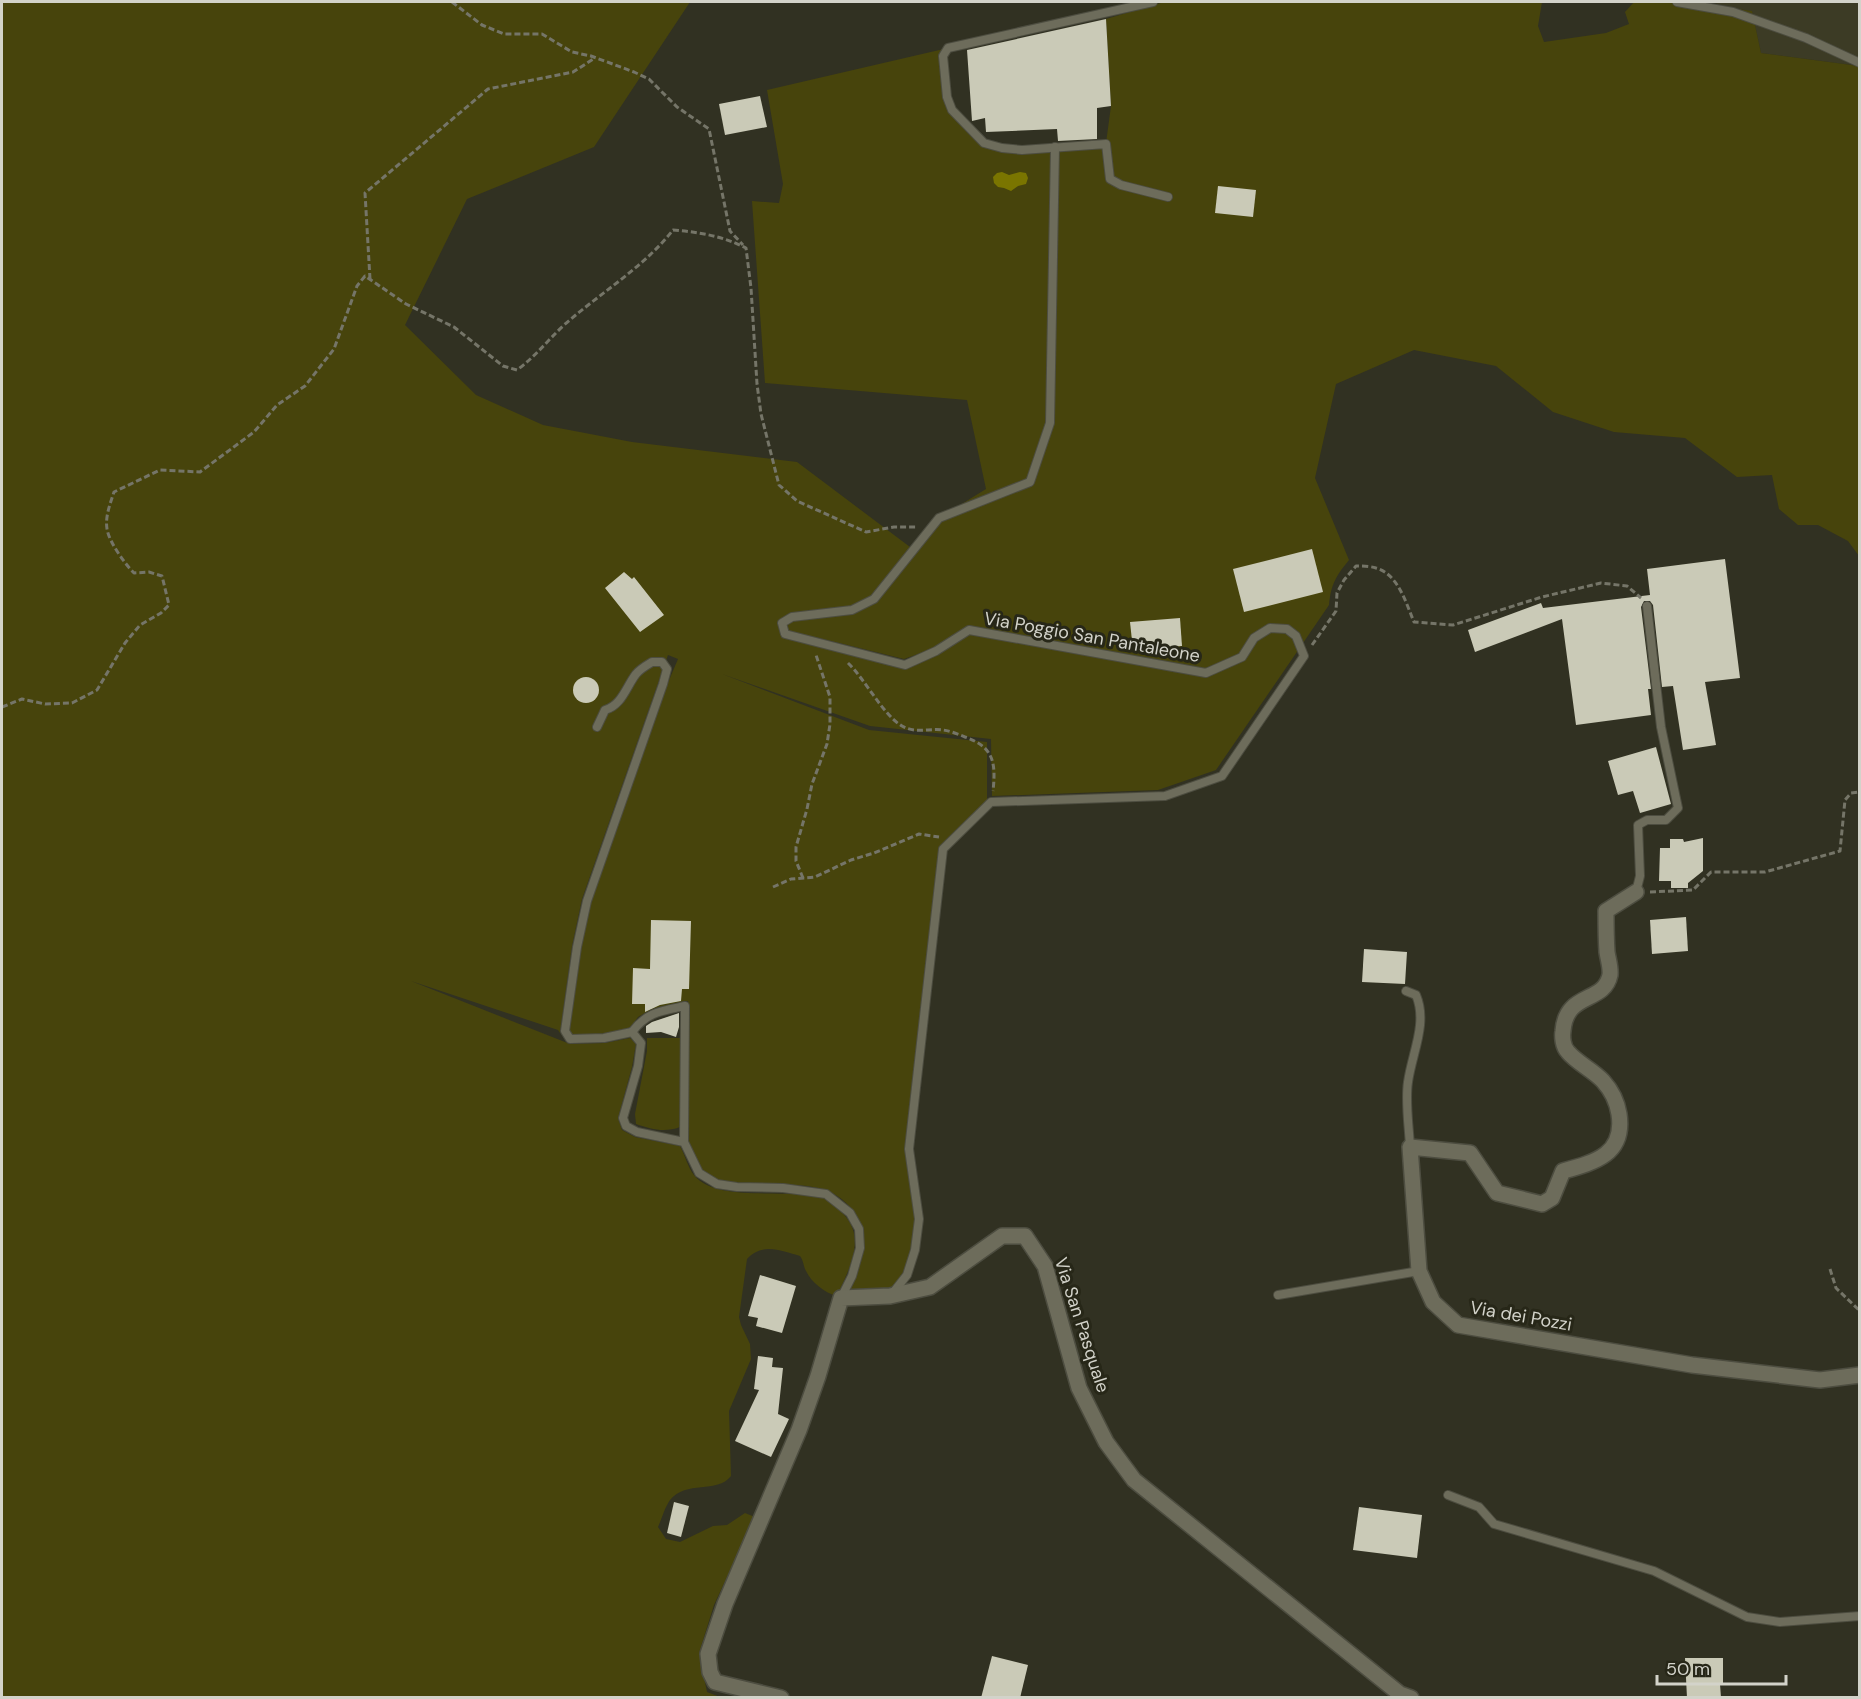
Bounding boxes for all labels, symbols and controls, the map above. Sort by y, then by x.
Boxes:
street label: Via Poggio San Pantaleone [982,606,1202,668]
street label: Via San Pasquale [1049,1254,1115,1396]
street label: Via dei Pozzi [1468,1295,1574,1337]
scale bar [1657,1648,1786,1686]
text: 50 m [1666,1657,1710,1681]

